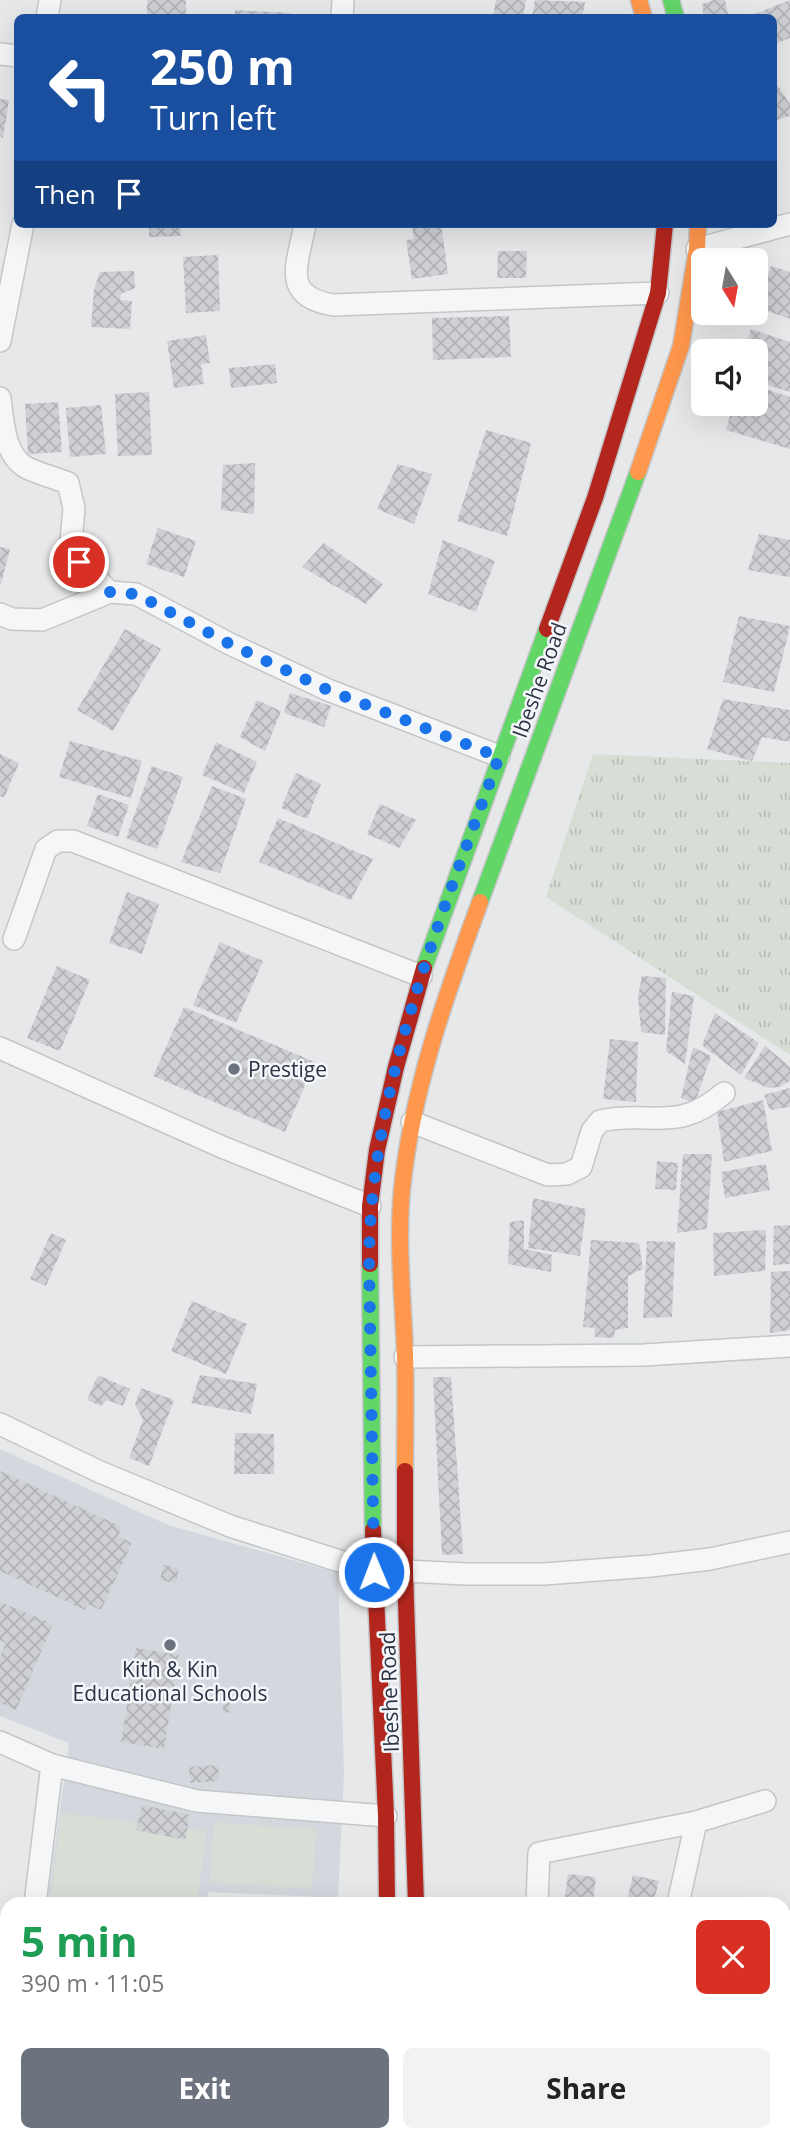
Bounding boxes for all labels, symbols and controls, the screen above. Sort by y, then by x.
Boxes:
text: 250 m [150,33,295,99]
icon: left [35,42,126,133]
text: Turn left [150,96,276,139]
icon: arrive [110,175,148,213]
text: Then [35,176,96,212]
north arrow [691,248,768,326]
map controls [691,248,768,416]
button: sound [691,339,768,416]
pin [49,532,109,592]
icon: arrive [60,543,98,581]
street label: Ibeshe Road [505,618,573,742]
place label: Prestige [248,1055,327,1083]
marker: Prestige [226,1061,242,1077]
position arrow [337,1535,411,1609]
street label: Ibeshe Road [373,1631,405,1753]
marker: Kith & Kin Educational Schools [162,1637,178,1653]
place label: Kith & Kin Educational Schools [73,1655,267,1707]
text: 5 min [21,1912,138,1969]
button: close [696,1920,770,1994]
text: 390 m · 11:05 [21,1967,164,1999]
button: Exit [21,2048,389,2128]
button: Share [403,2048,770,2128]

